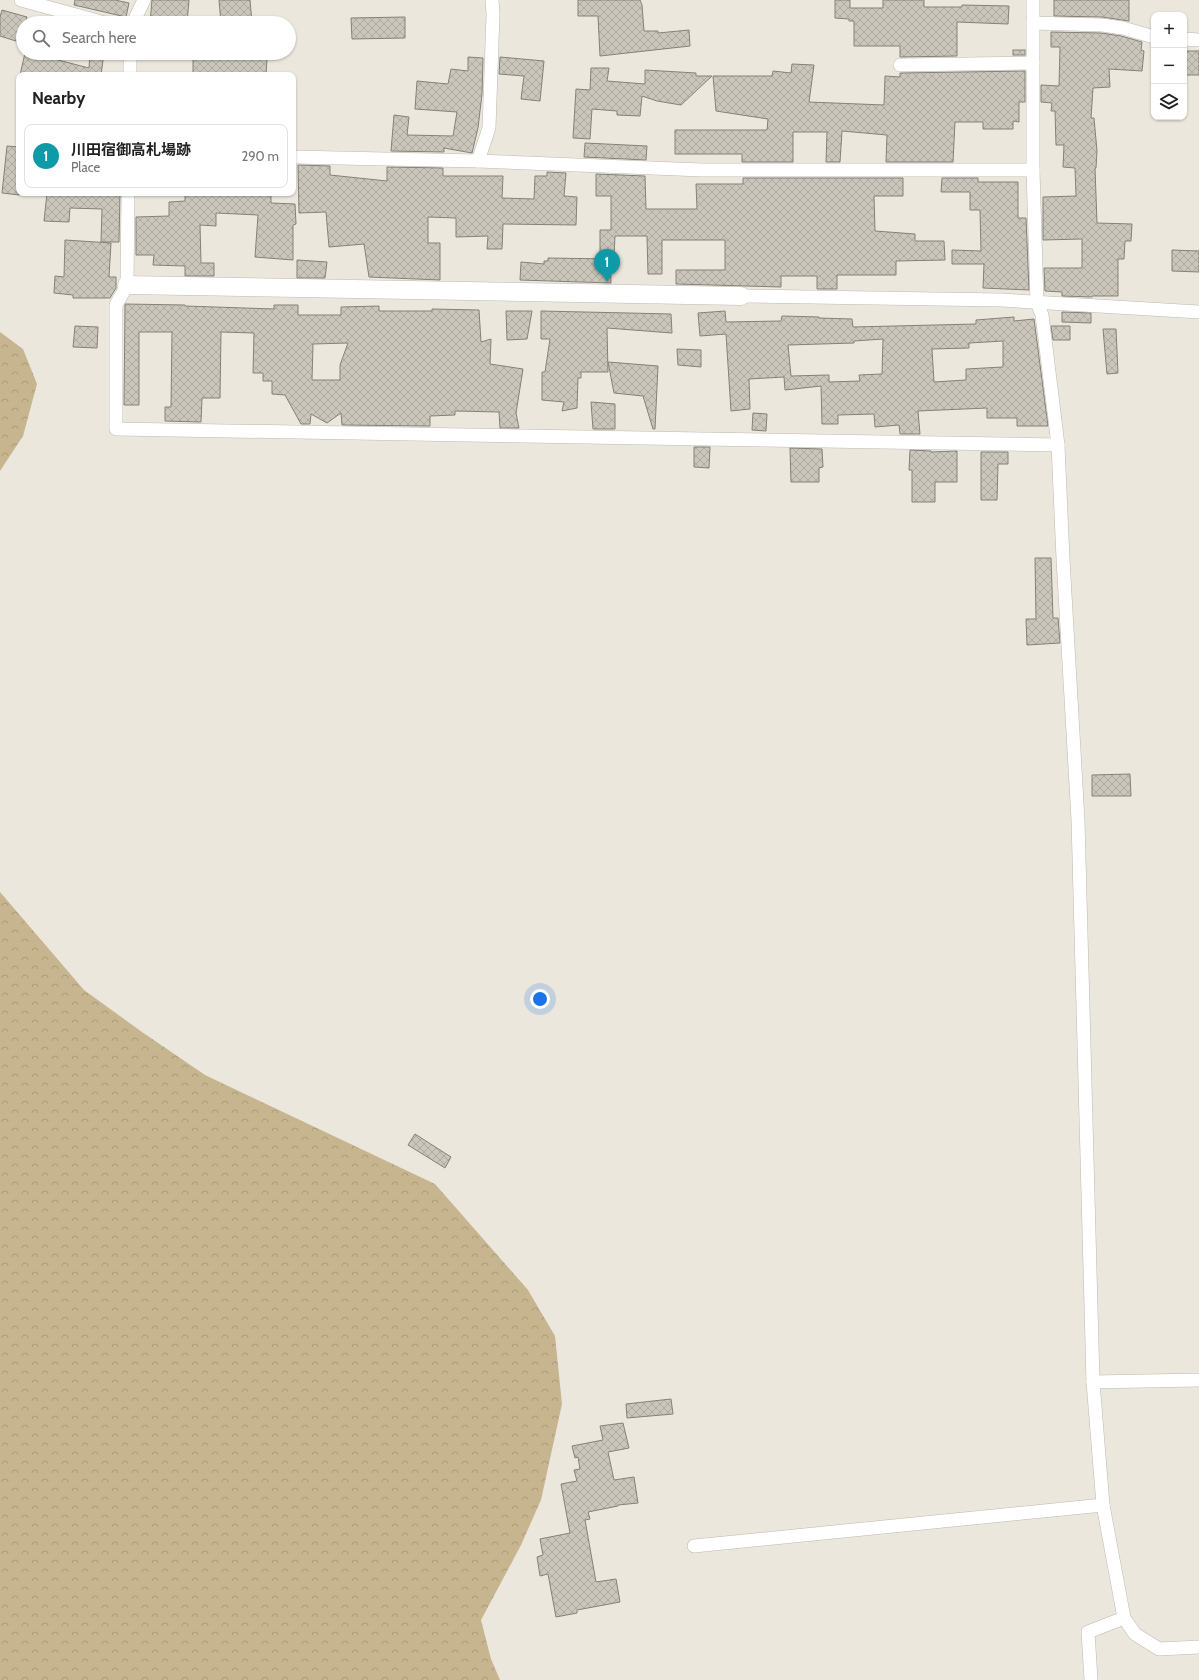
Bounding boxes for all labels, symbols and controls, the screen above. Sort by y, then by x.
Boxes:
map controls [1151,12,1187,120]
button: + [1151,12,1187,48]
search box [16,16,296,60]
icon: search [30,27,52,49]
text: Search here [62,29,137,47]
button: − [1151,48,1187,84]
button: layers [1151,84,1187,120]
text: Nearby [32,88,85,108]
text: 川田宿御高札場跡 [71,141,191,159]
text: 1 [44,148,48,164]
text: 290 m [241,148,279,164]
text: Place [71,159,100,175]
pin: 1 [594,249,620,282]
your location [530,989,550,1009]

